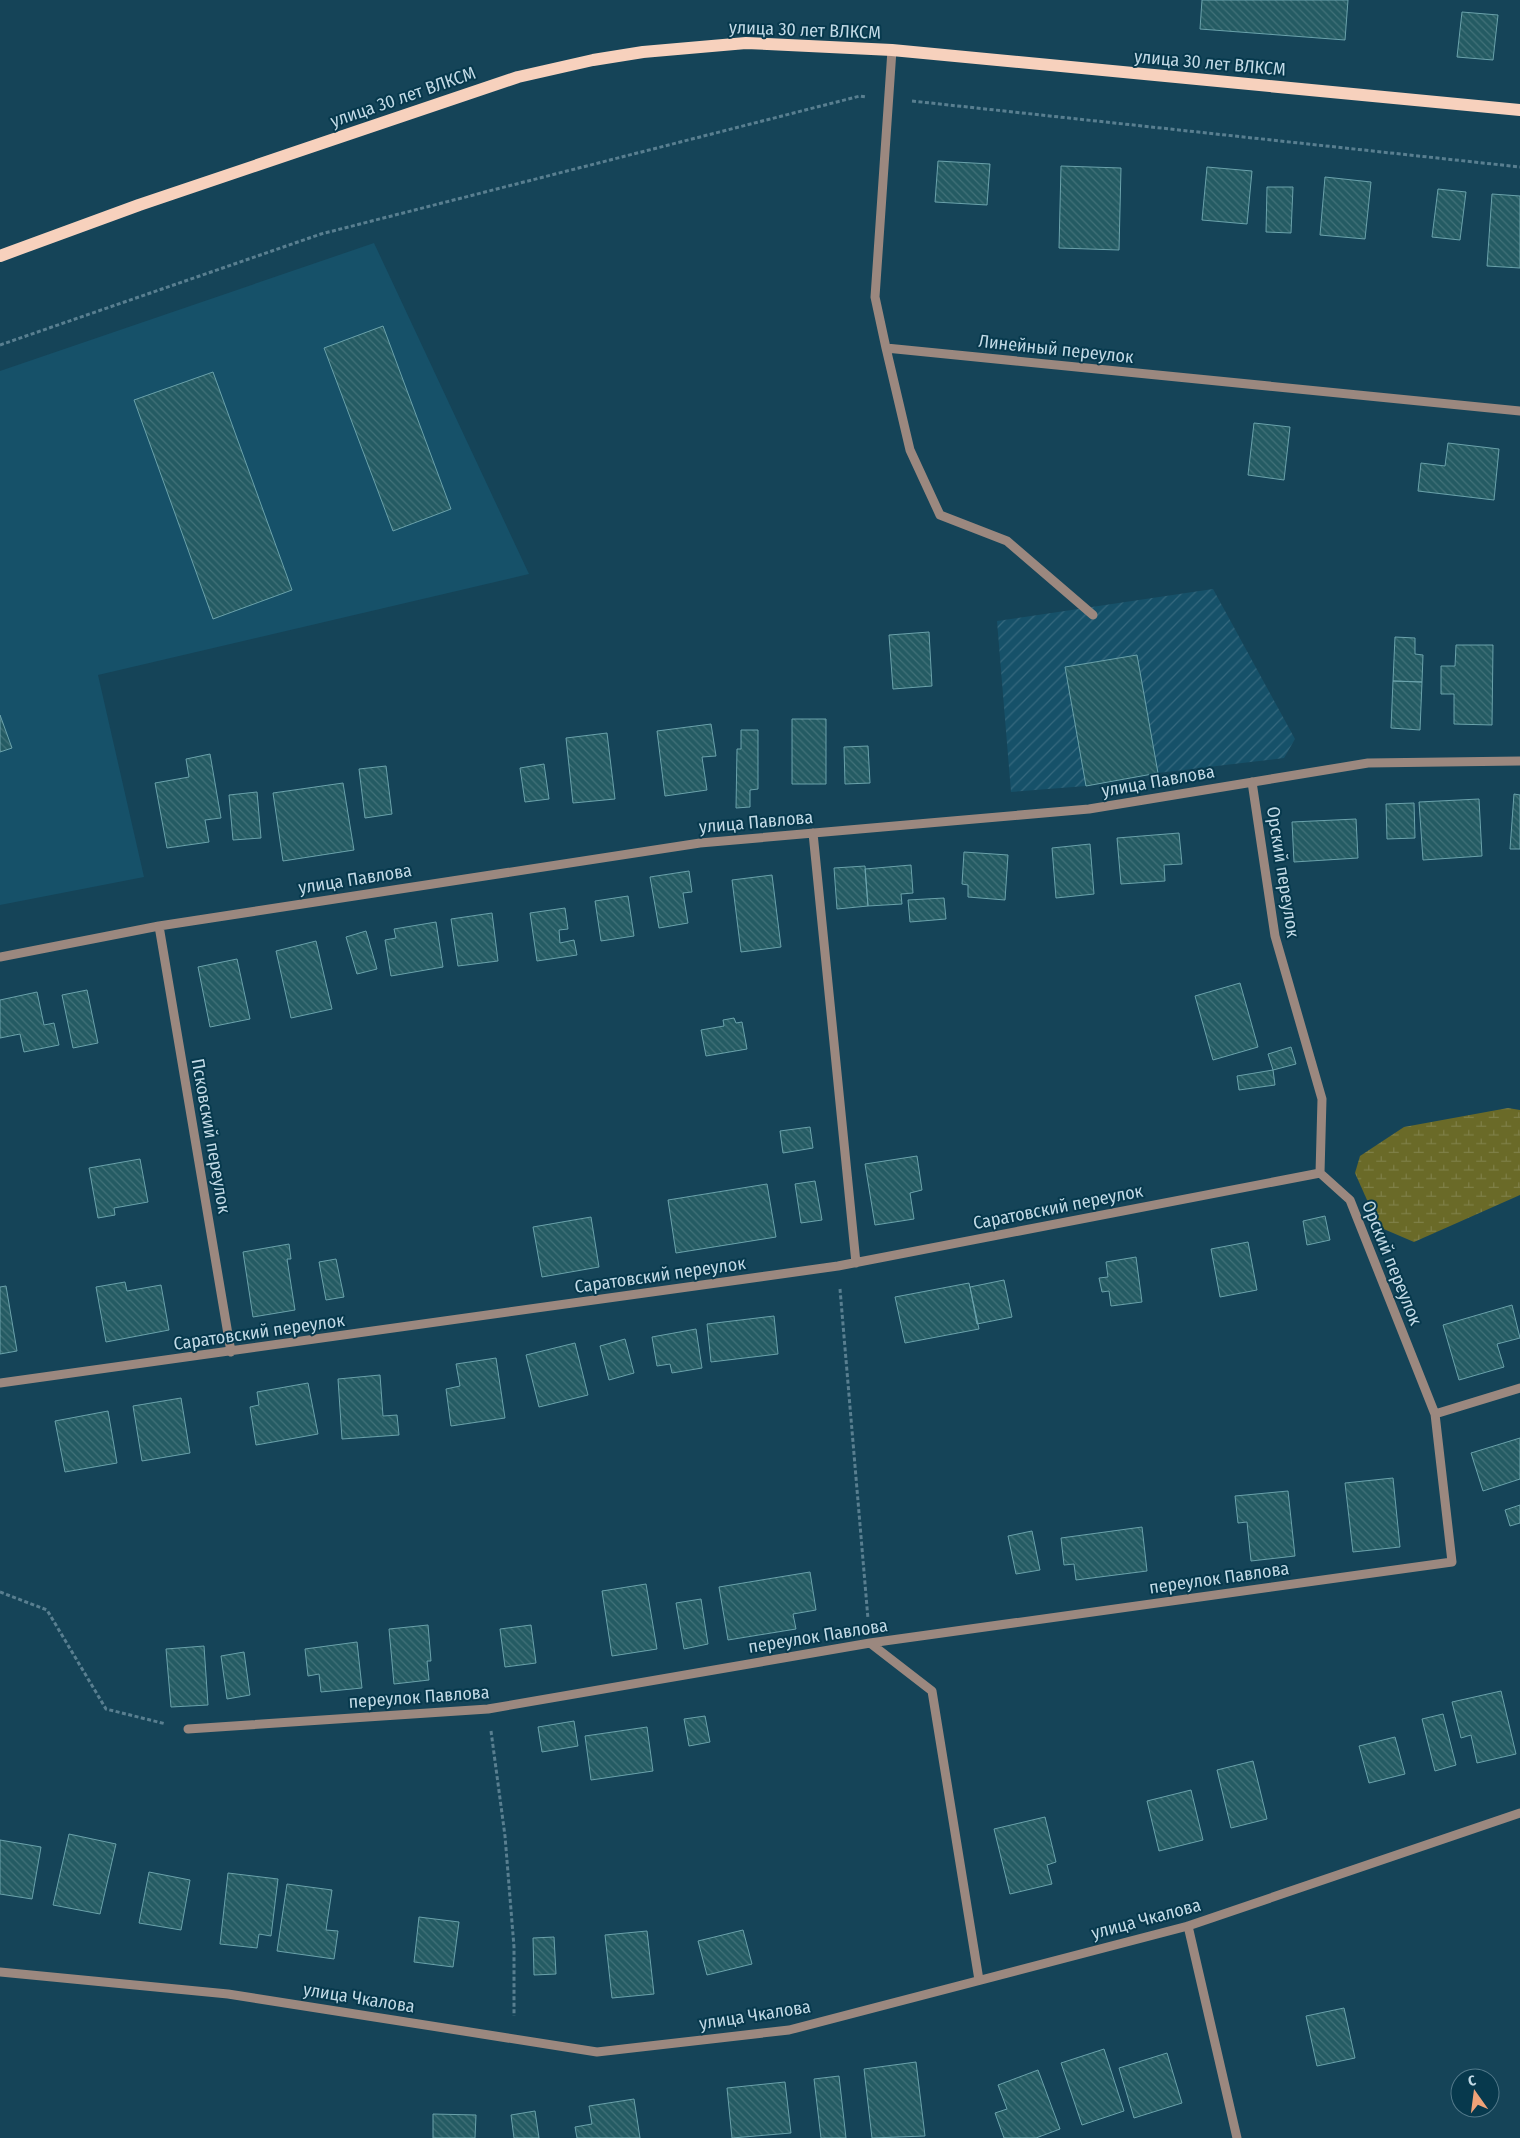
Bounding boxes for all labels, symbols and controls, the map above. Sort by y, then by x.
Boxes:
street label: улица 30 лет ВЛКСМ [729,16,881,44]
street label: улица 30 лет ВЛКСМ [1133,45,1287,81]
street label: улица 30 лет ВЛКСМ [328,62,478,132]
street label: Линейный переулок [977,330,1135,368]
street label: улица Павлова [1100,760,1216,802]
street label: Орский переулок [1262,805,1304,940]
street label: улица Павлова [698,806,814,838]
street label: улица Павлова [297,859,413,899]
street label: Псковский переулок [187,1057,236,1216]
street label: Саратовский переулок [971,1180,1145,1234]
street label: Орский переулок [1357,1197,1427,1329]
street label: Саратовский переулок [573,1252,747,1298]
street label: Саратовский переулок [172,1309,346,1355]
street label: переулок Павлова [1148,1557,1291,1599]
street label: переулок Павлова [747,1614,890,1658]
street label: переулок Павлова [348,1681,490,1713]
street label: улица Чкалова [1089,1894,1203,1944]
street label: улица Чкалова [302,1978,416,2018]
street label: улица Чкалова [698,1995,812,2035]
north arrow [1450,2068,1500,2118]
text: С [1466,2072,1478,2090]

